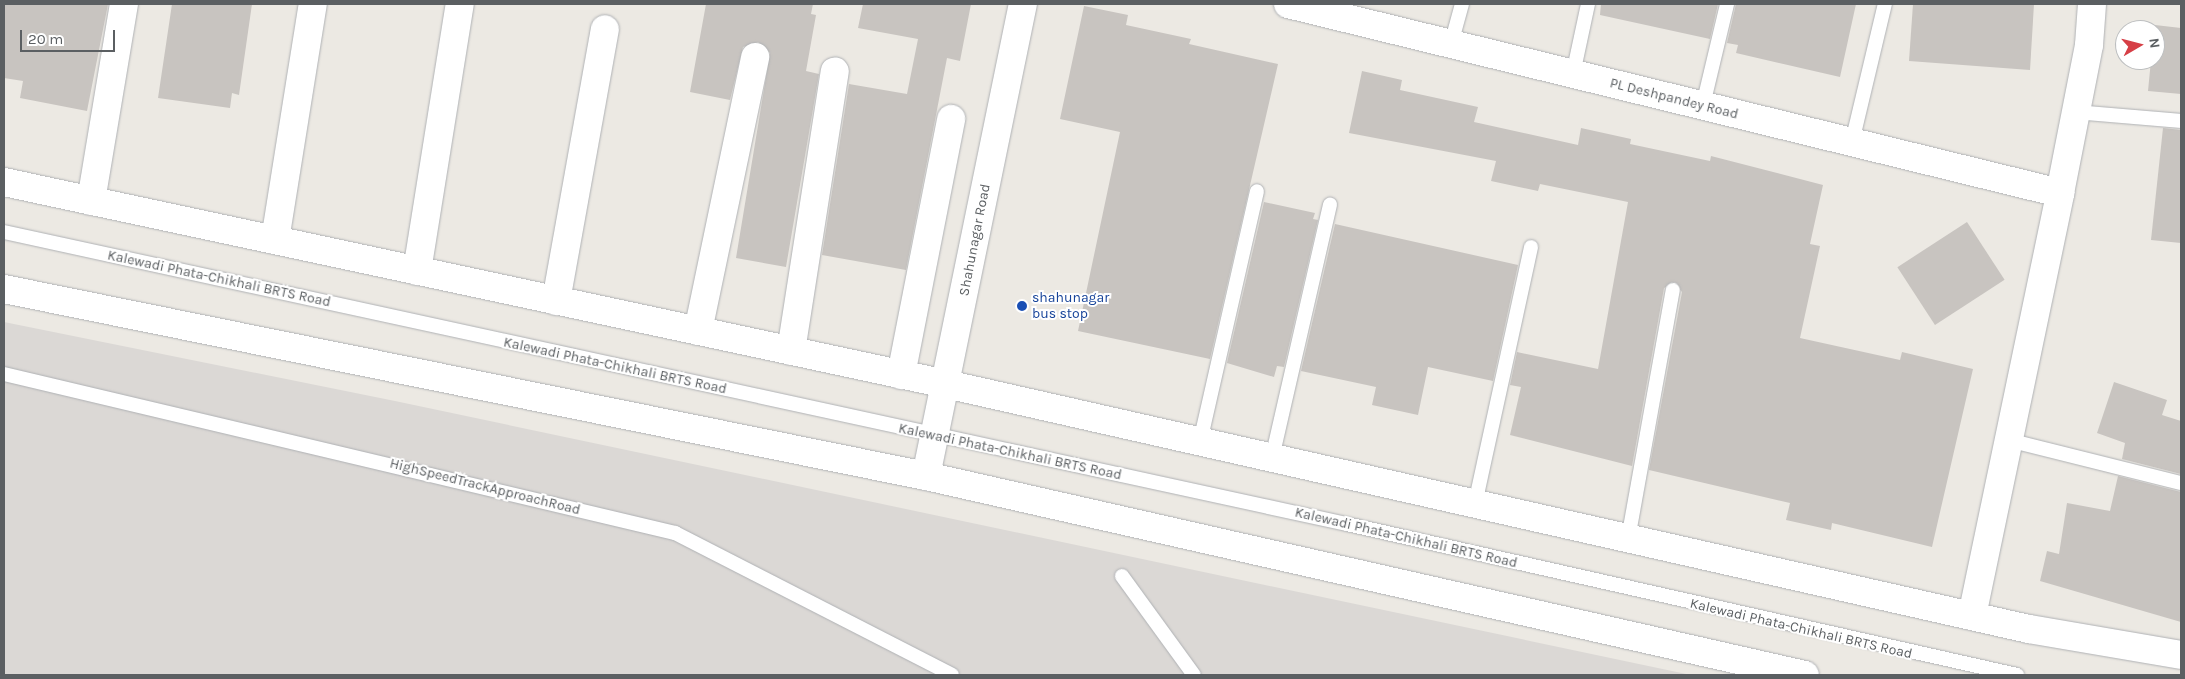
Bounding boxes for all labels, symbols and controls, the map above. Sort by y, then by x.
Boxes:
scale bar [22,20,118,52]
north arrow [2115,20,2165,70]
text: 20 m [28,30,63,48]
text: N [2145,37,2163,49]
street label: PL Deshpandey Road [1608,75,1740,123]
street label: Shahunagar Road [956,182,994,298]
street label: Kalewadi Phata-Chikhali BRTS Road [106,247,332,311]
place label: shahunagar bus stop [1032,290,1109,322]
marker: shahunagar bus stop [1016,300,1028,312]
street label: Kalewadi Phata-Chikhali BRTS Road [502,334,728,398]
street label: Kalewadi Phata-Chikhali BRTS Road [897,420,1123,484]
street label: HighSpeedTrackApproachRoad [388,455,582,519]
street label: Kalewadi Phata-Chikhali BRTS Road [1293,504,1519,572]
street label: Kalewadi Phata-Chikhali BRTS Road [1688,595,1914,663]

